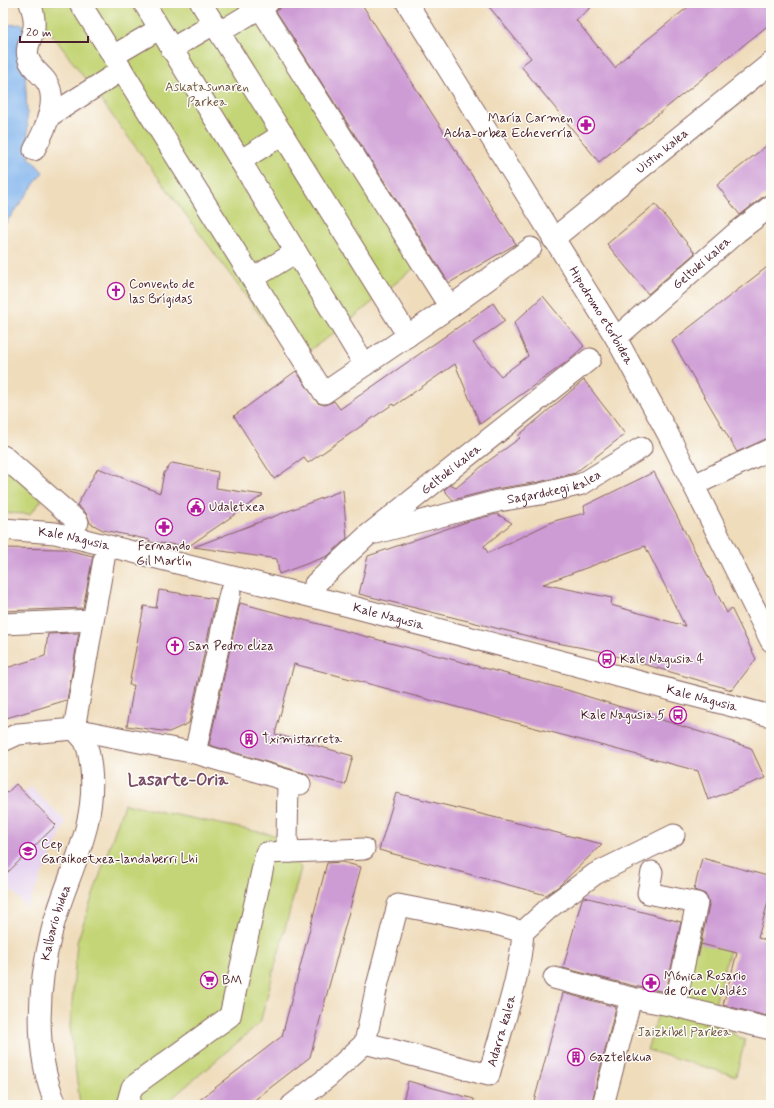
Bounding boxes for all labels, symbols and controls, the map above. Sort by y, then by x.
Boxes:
scale bar [20,18,88,44]
text: 20 m [26,25,52,41]
park label: Askatasunaren Parkea [165,79,249,111]
place label: María Carmen Acha-orbea Echeverría [443,110,573,142]
pharmacy icon: María Carmen Acha-orbea Echeverría [576,115,596,135]
street label: Uistin kalea [632,124,692,177]
street label: Geltoki kalea [669,232,735,293]
street label: Hipodromo etorbidea [565,263,637,368]
place label: Convento de las Brígidas [129,276,195,308]
church icon: Convento de las Brígidas [106,281,126,301]
street label: Geltoki kalea [417,440,485,499]
street label: Sagardotegi kalea [506,466,604,508]
public building icon: Udaletxea [186,497,206,517]
place label: Udaletxea [209,499,265,516]
pharmacy icon: Fernando Gil Martín [154,517,174,537]
street label: Kale Nagusia [38,523,112,554]
place label: Fernando Gil Martín [136,538,192,570]
street label: Kale Nagusia [351,599,426,634]
church icon: San Pedro eliza [165,636,185,656]
place label: San Pedro eliza [188,638,274,655]
bus stop icon: Kale Nagusia 4 [597,649,617,669]
place label: Kale Nagusia 4 [620,651,704,668]
street label: Kale Nagusia [665,681,740,716]
bus stop icon: Kale Nagusia 5 [668,705,688,725]
place label: Kale Nagusia 5 [581,707,665,724]
building icon: Tximistarreta [239,729,259,749]
place label: Tximistarreta [262,731,342,748]
district label: Lasarte-Oria [128,769,229,791]
place label: Cep Garaikoetxea-landaberri Lhi [41,836,198,868]
school or university icon: Cep Garaikoetxea-landaberri Lhi [18,841,38,861]
street label: Kalbario bidea [37,882,75,962]
place label: Mónica Rosario de Orue Valdés [664,968,747,1000]
supermarket icon: BM [199,970,219,990]
place label: BM [222,972,242,989]
pharmacy icon: Mónica Rosario de Orue Valdés [641,973,661,993]
street label: Adarra kalea [483,993,520,1069]
park label: Jaizkibel Parkea [637,1024,731,1041]
building icon: Gaztelekua [566,1047,586,1067]
place label: Gaztelekua [589,1049,652,1066]

